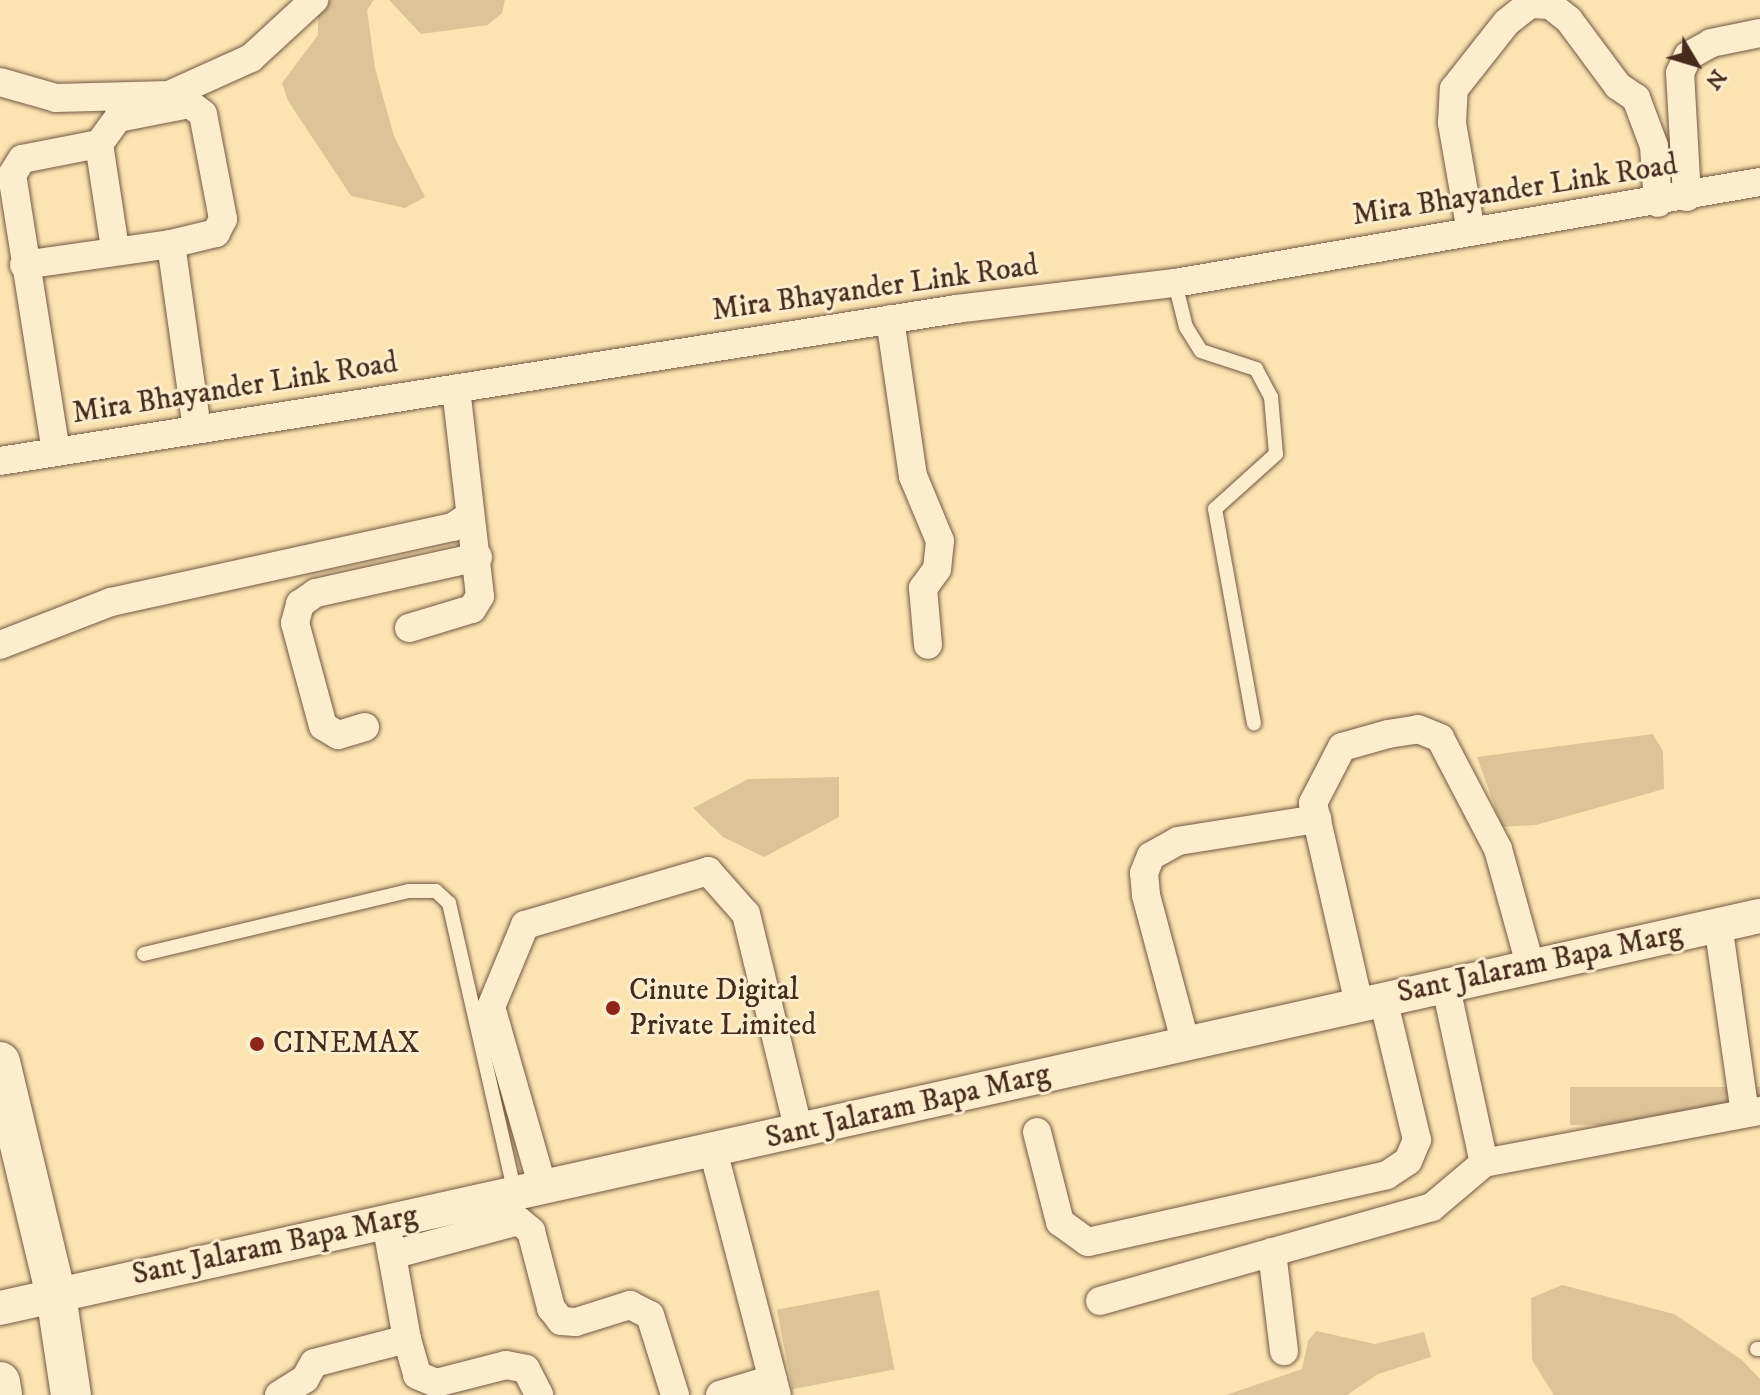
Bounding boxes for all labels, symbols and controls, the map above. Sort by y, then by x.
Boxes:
north arrow [1656,24,1736,104]
text: N [1699,64,1732,95]
street label: Mira Bhayander Link Road [1350,148,1680,234]
street label: Mira Bhayander Link Road [710,248,1040,330]
street label: Mira Bhayander Link Road [70,346,400,432]
street label: Sant Jalaram Bapa Marg [1394,916,1686,1012]
place label: Cinute Digital Private Limited [629,973,816,1044]
marker: Cinute Digital Private Limited [604,999,622,1017]
place label: CINEMAX [273,1026,419,1062]
marker: CINEMAX [248,1035,266,1053]
street label: Sant Jalaram Bapa Marg [762,1057,1054,1157]
street label: Sant Jalaram Bapa Marg [129,1198,421,1294]

